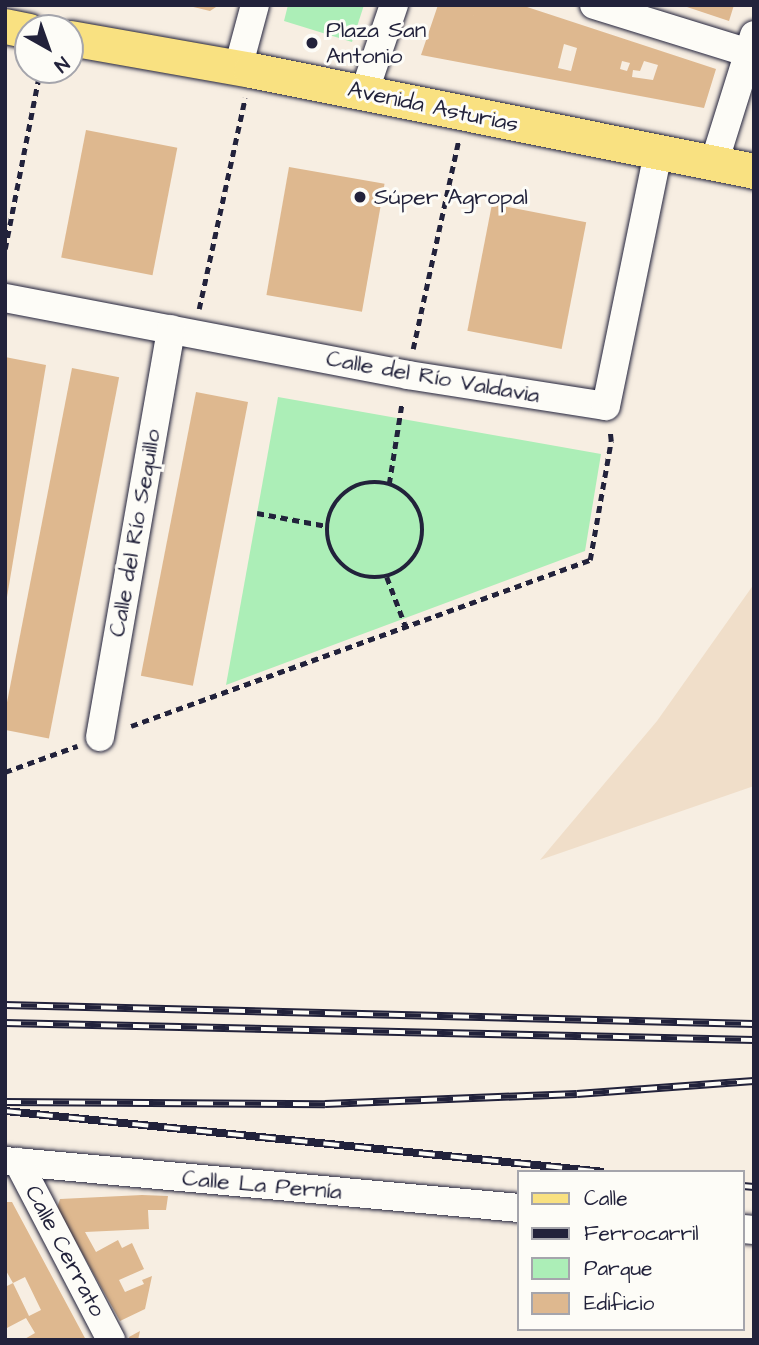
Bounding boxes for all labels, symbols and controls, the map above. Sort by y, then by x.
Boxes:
north arrow [14,14,84,84]
place label: Plaza San Antonio [326,16,426,70]
marker: Plaza San Antonio [304,35,320,51]
text: N [48,50,75,78]
street label: Avenida Asturias [345,75,521,139]
place label: Súper Agropal [374,183,528,211]
marker: Súper Agropal [352,189,368,205]
street label: Calle del Río Valdavia [324,345,542,409]
street label: Calle del Río Sequillo [103,427,167,639]
street label: Calle La Pernía [181,1164,343,1206]
legend [518,1170,745,1331]
street label: Calle Cerrato [19,1181,111,1321]
text: Calle [584,1184,628,1213]
text: Ferrocarril [584,1219,699,1248]
text: Parque [584,1254,652,1283]
text: Edificio [584,1289,654,1318]

